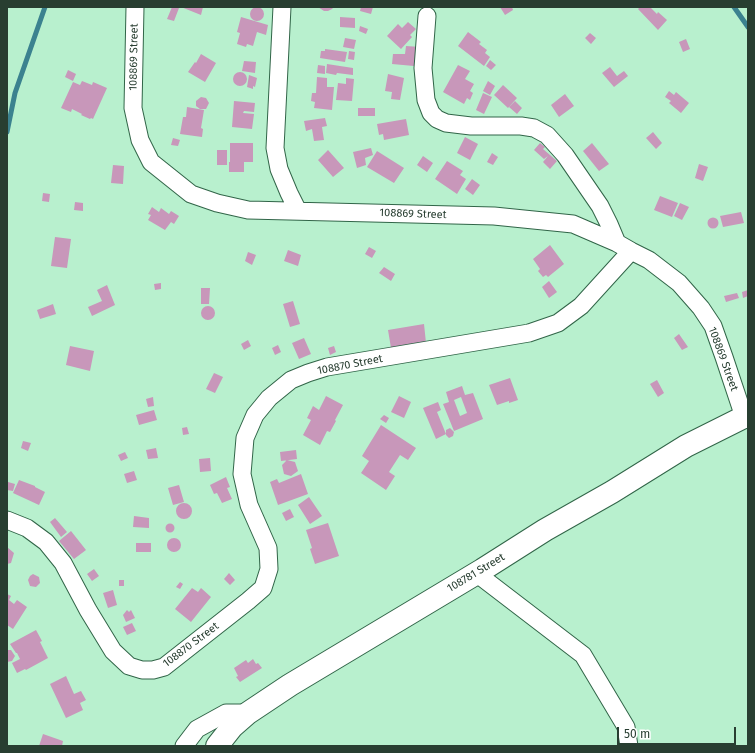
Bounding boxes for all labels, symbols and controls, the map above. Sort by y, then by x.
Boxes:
street label: 108869 Street [127,23,141,91]
street label: 108869 Street [379,206,447,222]
street label: 108869 Street [705,325,741,393]
street label: 108870 Street [316,352,384,378]
street label: 108781 Street [445,551,507,595]
street label: 108870 Street [160,620,222,670]
scale bar [619,719,738,745]
text: 50 m [624,727,650,741]

